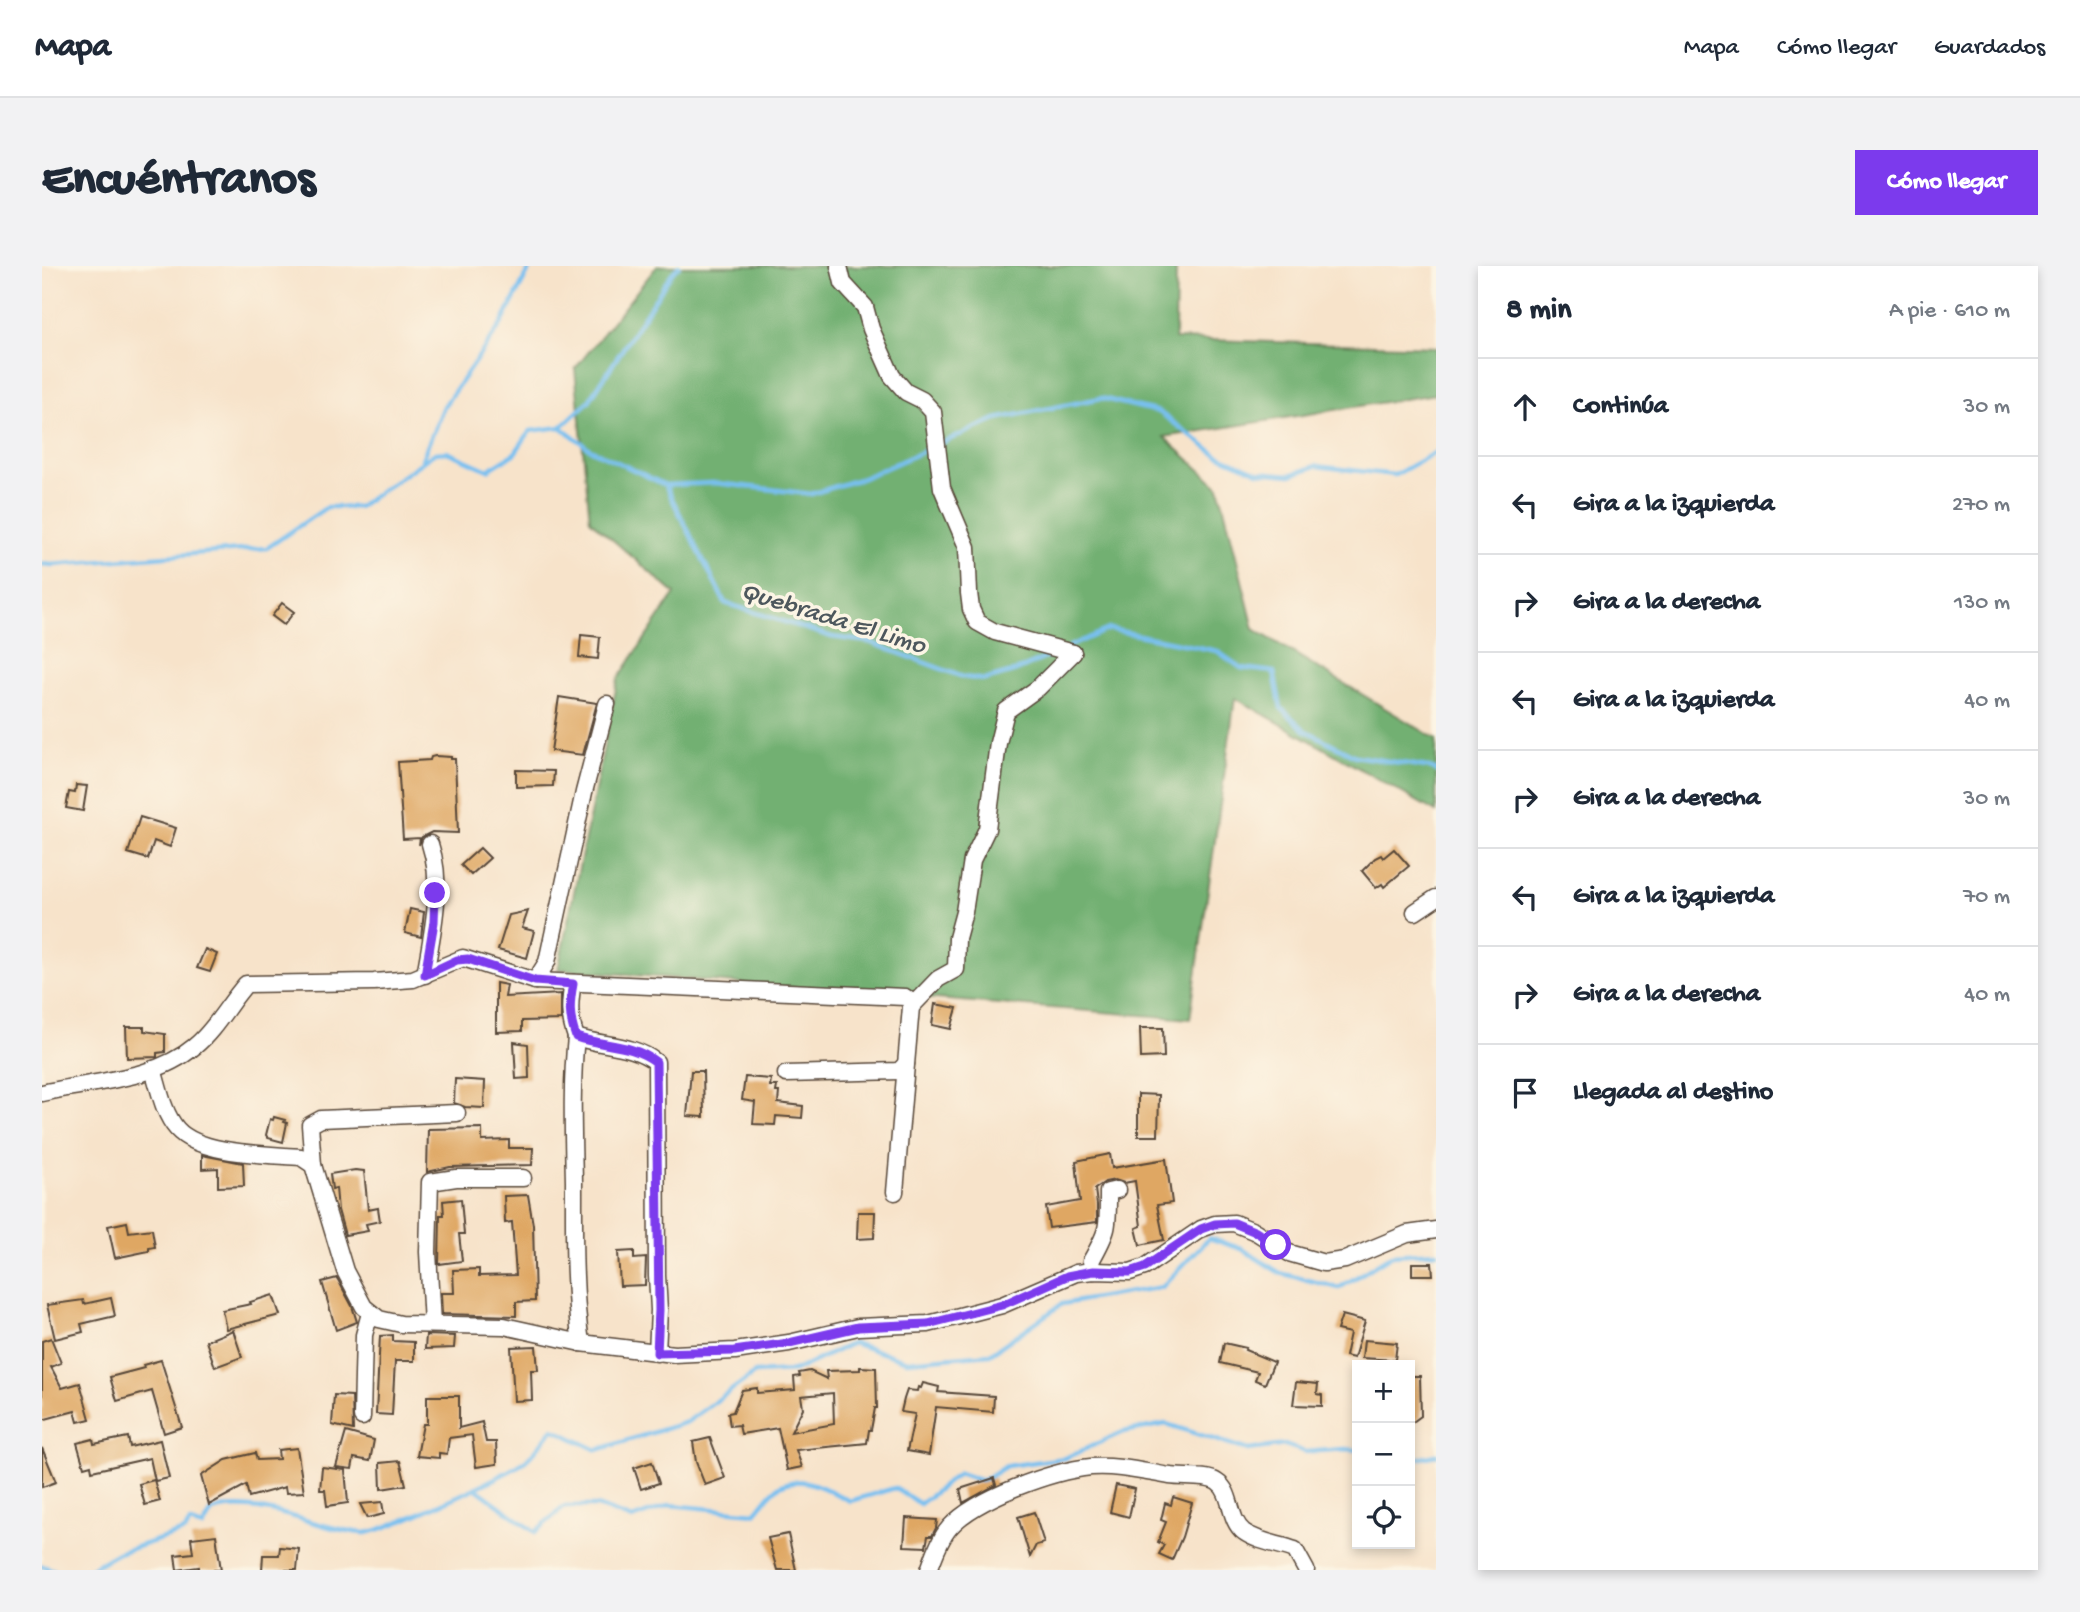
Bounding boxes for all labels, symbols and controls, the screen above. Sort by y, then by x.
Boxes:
text: Mapa [35,29,111,67]
text: Mapa [1684,34,1739,63]
text: Cómo llegar [1777,34,1896,63]
text: Guardados [1934,34,2045,63]
button: Cómo llegar [1855,150,2038,215]
text: Encuéntranos [42,153,315,211]
text: 8 min [1506,294,1572,329]
text: A pie · 610 m [1889,298,2010,325]
icon: ahead [1506,388,1544,426]
text: Continúa [1573,392,1668,423]
text: 30 m [1963,394,2010,421]
icon: left [1506,486,1544,524]
text: Gira a la izquierda [1573,490,1775,521]
text: 270 m [1952,492,2010,519]
water label: Quebrada El Limo [737,577,930,664]
icon: right [1506,584,1544,622]
text: Gira a la derecha [1573,588,1760,619]
text: 130 m [1954,590,2010,617]
icon: left [1506,682,1544,720]
text: Gira a la izquierda [1573,686,1775,717]
text: 40 m [1964,688,2010,715]
icon: right [1506,780,1544,818]
text: Gira a la derecha [1573,784,1760,815]
text: 30 m [1963,786,2010,813]
route end [419,877,450,908]
icon: left [1506,878,1544,916]
text: Gira a la izquierda [1573,882,1775,913]
text: 70 m [1963,884,2010,911]
icon: right [1506,976,1544,1014]
text: Gira a la derecha [1573,980,1760,1011]
text: 40 m [1964,982,2010,1009]
icon: arrive [1506,1074,1544,1112]
text: Llegada al destino [1573,1078,1773,1109]
route start [1260,1229,1291,1260]
map controls [1352,1360,1415,1549]
button: + [1352,1360,1415,1423]
button: − [1352,1423,1415,1486]
button: locate [1352,1486,1415,1549]

